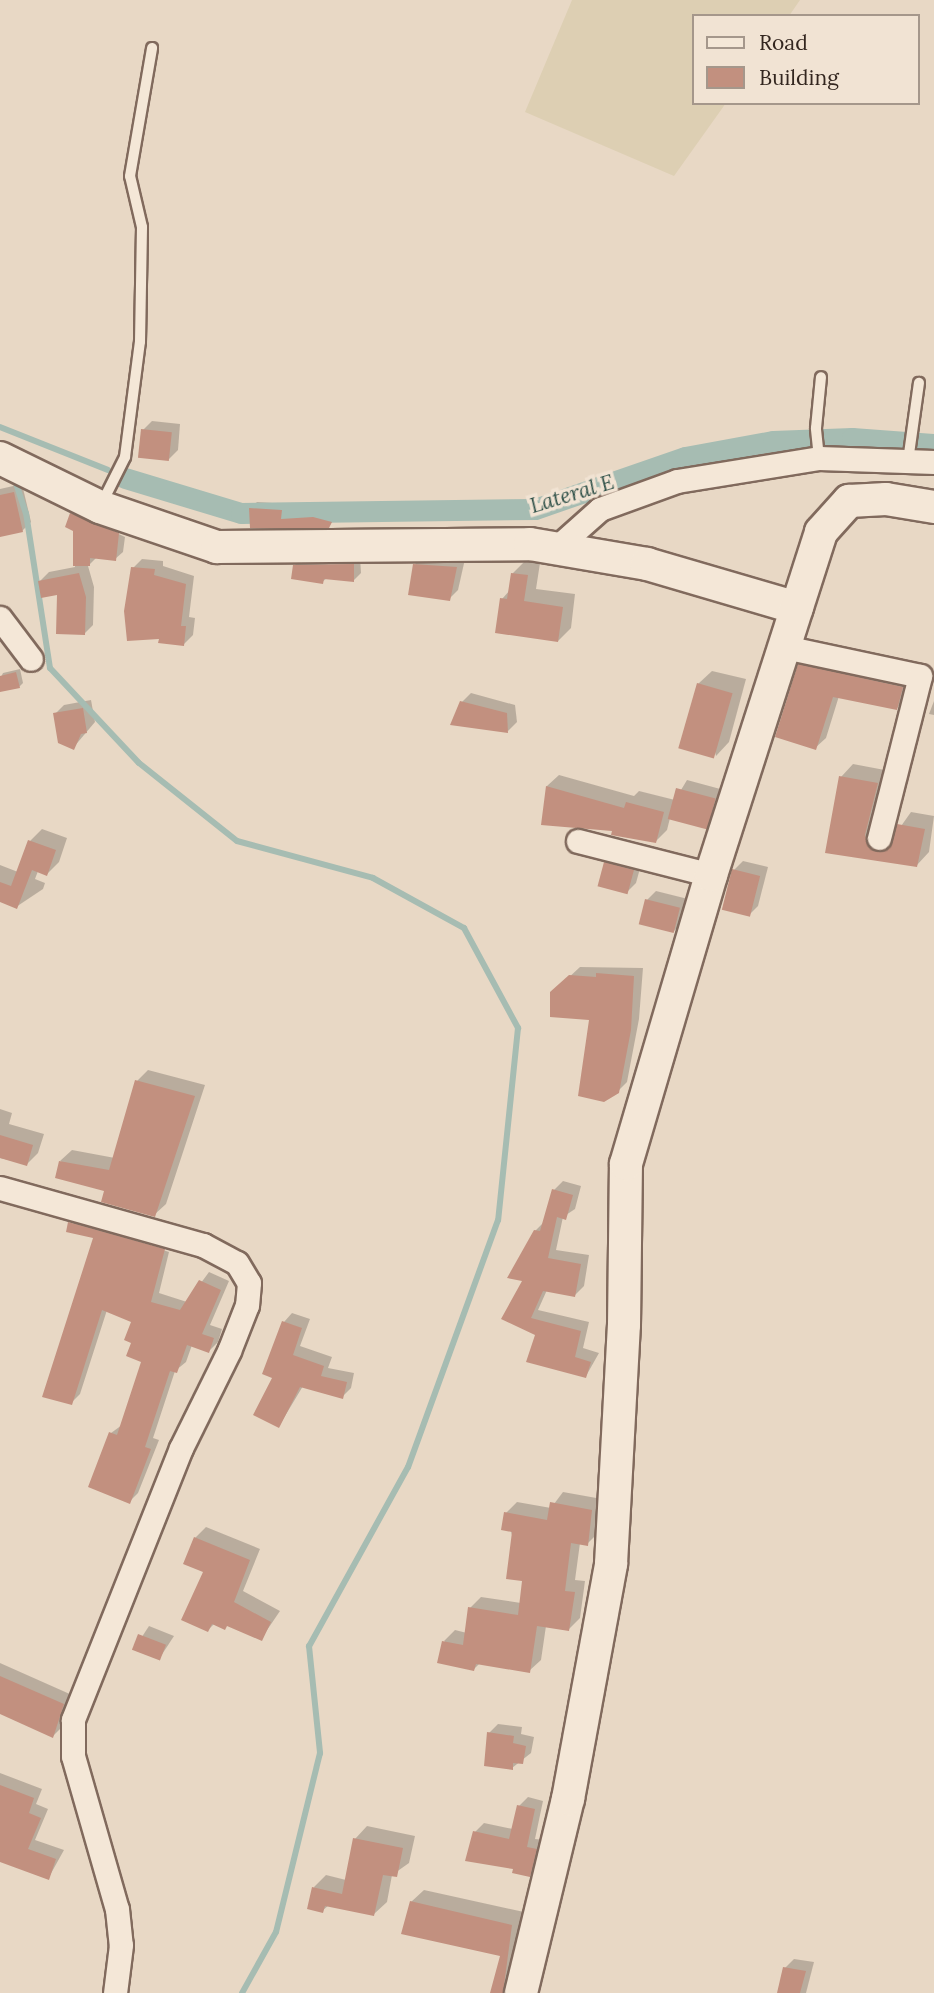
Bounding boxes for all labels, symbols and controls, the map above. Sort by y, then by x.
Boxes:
legend [692,14,920,105]
text: Road [759,29,808,56]
text: Building [759,64,839,91]
water label: Lateral E [527,469,617,519]

